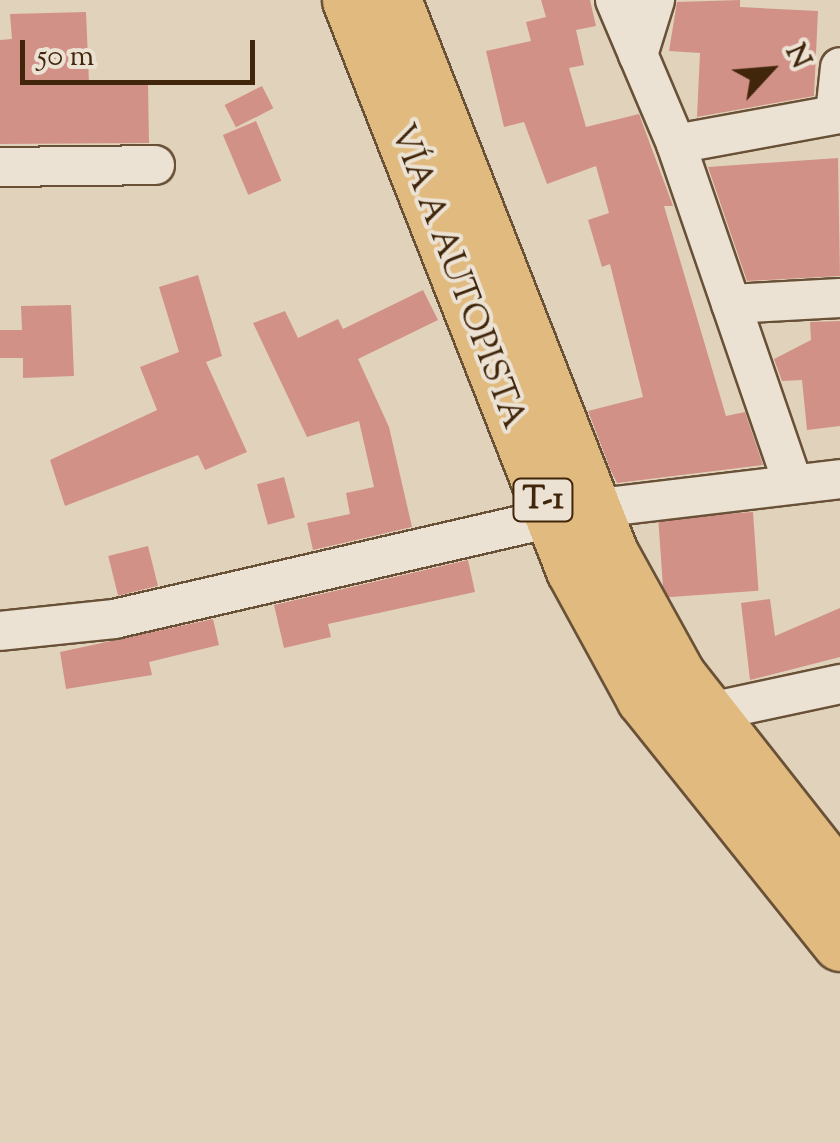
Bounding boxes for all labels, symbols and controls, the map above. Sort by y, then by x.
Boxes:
scale bar [25,20,260,82]
north arrow [720,20,820,120]
text: 50 m [37,36,94,79]
text: N [774,38,820,76]
street label: VÍA A AUTOPISTA [379,119,533,435]
road number: T-1 [510,473,576,527]

